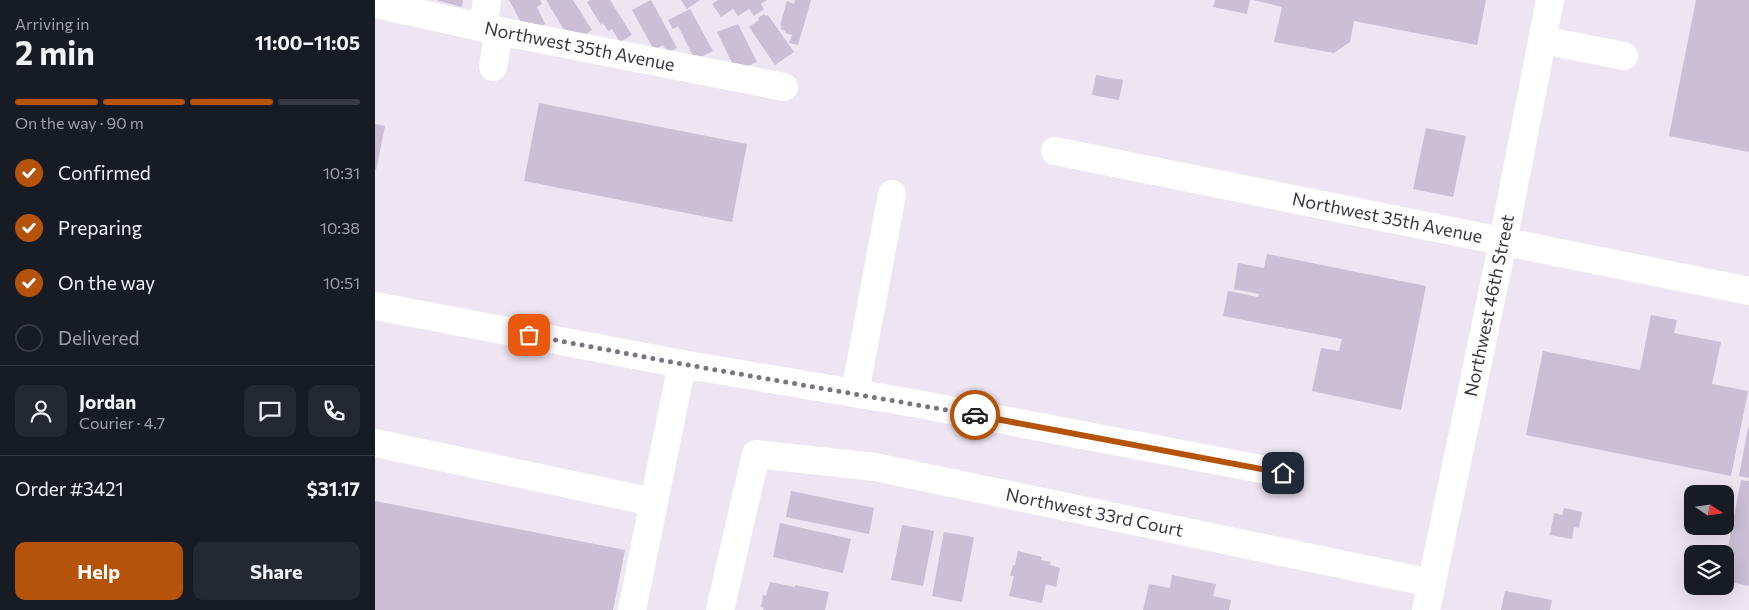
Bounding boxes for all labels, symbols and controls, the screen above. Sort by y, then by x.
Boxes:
text: Arriving in [15,14,89,33]
street label: Northwest 35th Avenue [483,16,677,75]
text: 11:00–11:05 [255,31,360,54]
text: 2 min [15,32,95,72]
text: On the way · 90 m [15,113,144,132]
icon: check [15,159,43,187]
text: Confirmed [58,161,151,184]
text: 10:31 [323,163,360,182]
street label: Northwest 35th Avenue [1290,187,1485,247]
street label: Northwest 46th Street [1459,212,1518,398]
icon: check [15,214,43,242]
text: Preparing [58,216,142,239]
text: 10:38 [320,218,360,237]
icon: check [15,269,43,297]
text: On the way [58,271,155,294]
text: 10:51 [323,273,360,292]
pin [508,314,550,356]
icon: bag [515,321,543,349]
text: Delivered [58,326,139,349]
button: person [15,385,67,437]
button: chat [244,385,296,437]
button: phone [308,385,360,437]
text: Jordan [79,390,136,413]
courier [950,390,1000,440]
icon: car [961,401,989,429]
text: Courier · 4.7 [79,413,165,432]
pin [1262,452,1304,494]
icon: home [1269,459,1297,487]
text: Order #3421 [15,477,124,500]
text: $31.17 [307,477,360,500]
street label: Northwest 33rd Court [1004,483,1185,541]
north arrow [1684,485,1734,535]
map controls [1684,485,1734,595]
button: Help [15,542,183,600]
button: Share [193,542,360,600]
button: layers [1684,545,1734,595]

